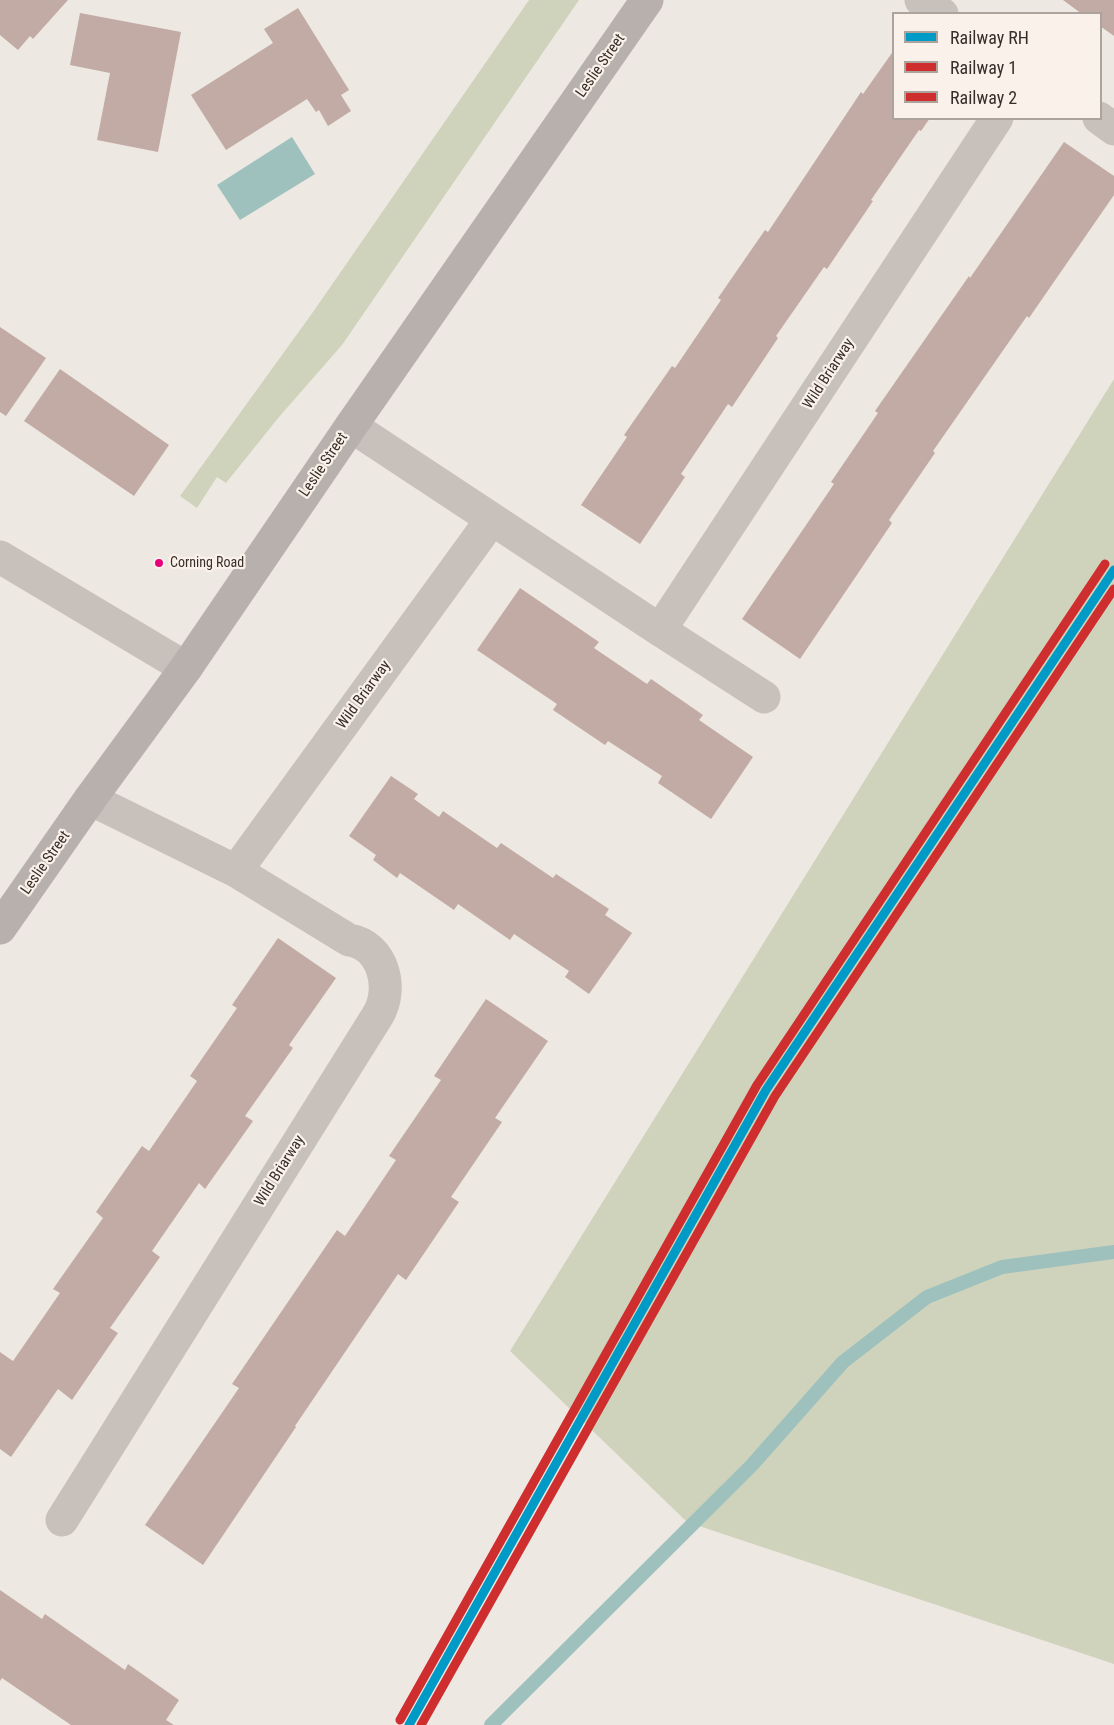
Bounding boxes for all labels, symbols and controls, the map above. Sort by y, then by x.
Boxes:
legend [892,12,1102,120]
text: Railway RH [950,27,1029,48]
street label: Leslie Street [573,31,629,101]
text: Railway 1 [950,57,1017,78]
text: Railway 2 [950,87,1017,108]
street label: Wild Briarway [800,335,858,413]
street label: Leslie Street [296,429,352,501]
place label: Corning Road [170,555,244,571]
marker: Corning Road [153,557,165,569]
street label: Wild Briarway [333,657,395,733]
street label: Leslie Street [18,828,74,898]
street label: Wild Briarway [251,1132,309,1210]

